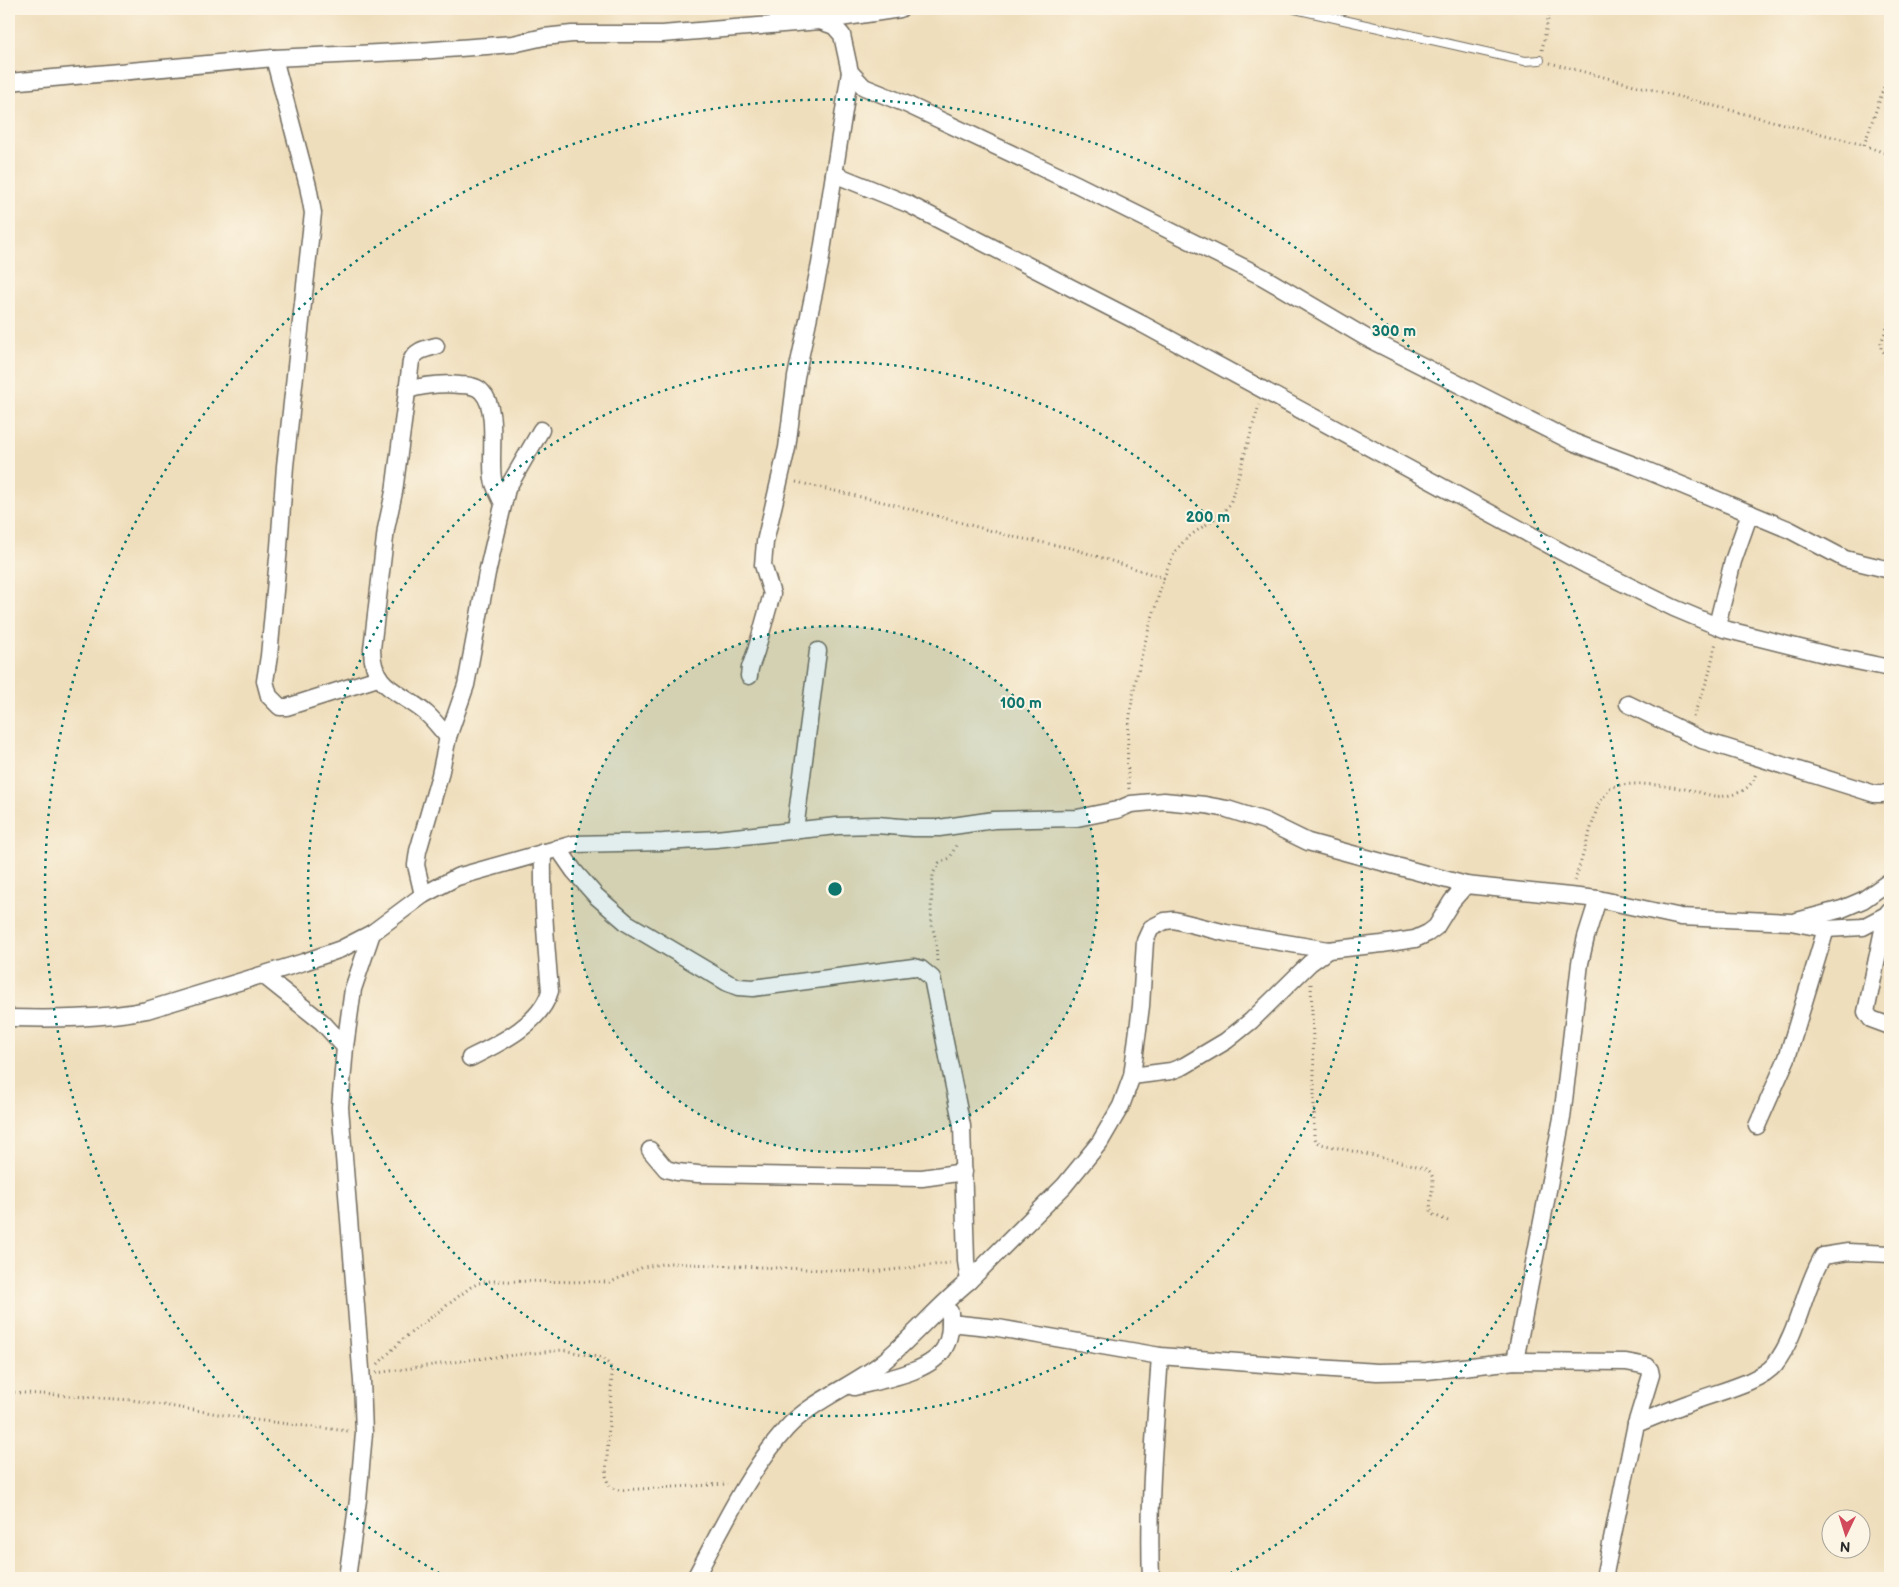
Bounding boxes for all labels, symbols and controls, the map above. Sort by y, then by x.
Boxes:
text: 300 m [1372,322,1416,341]
text: 200 m [1186,508,1230,527]
text: 100 m [1000,694,1042,713]
centre of rings [826,880,844,898]
north arrow [1822,1510,1872,1560]
text: N [1839,1538,1851,1555]

